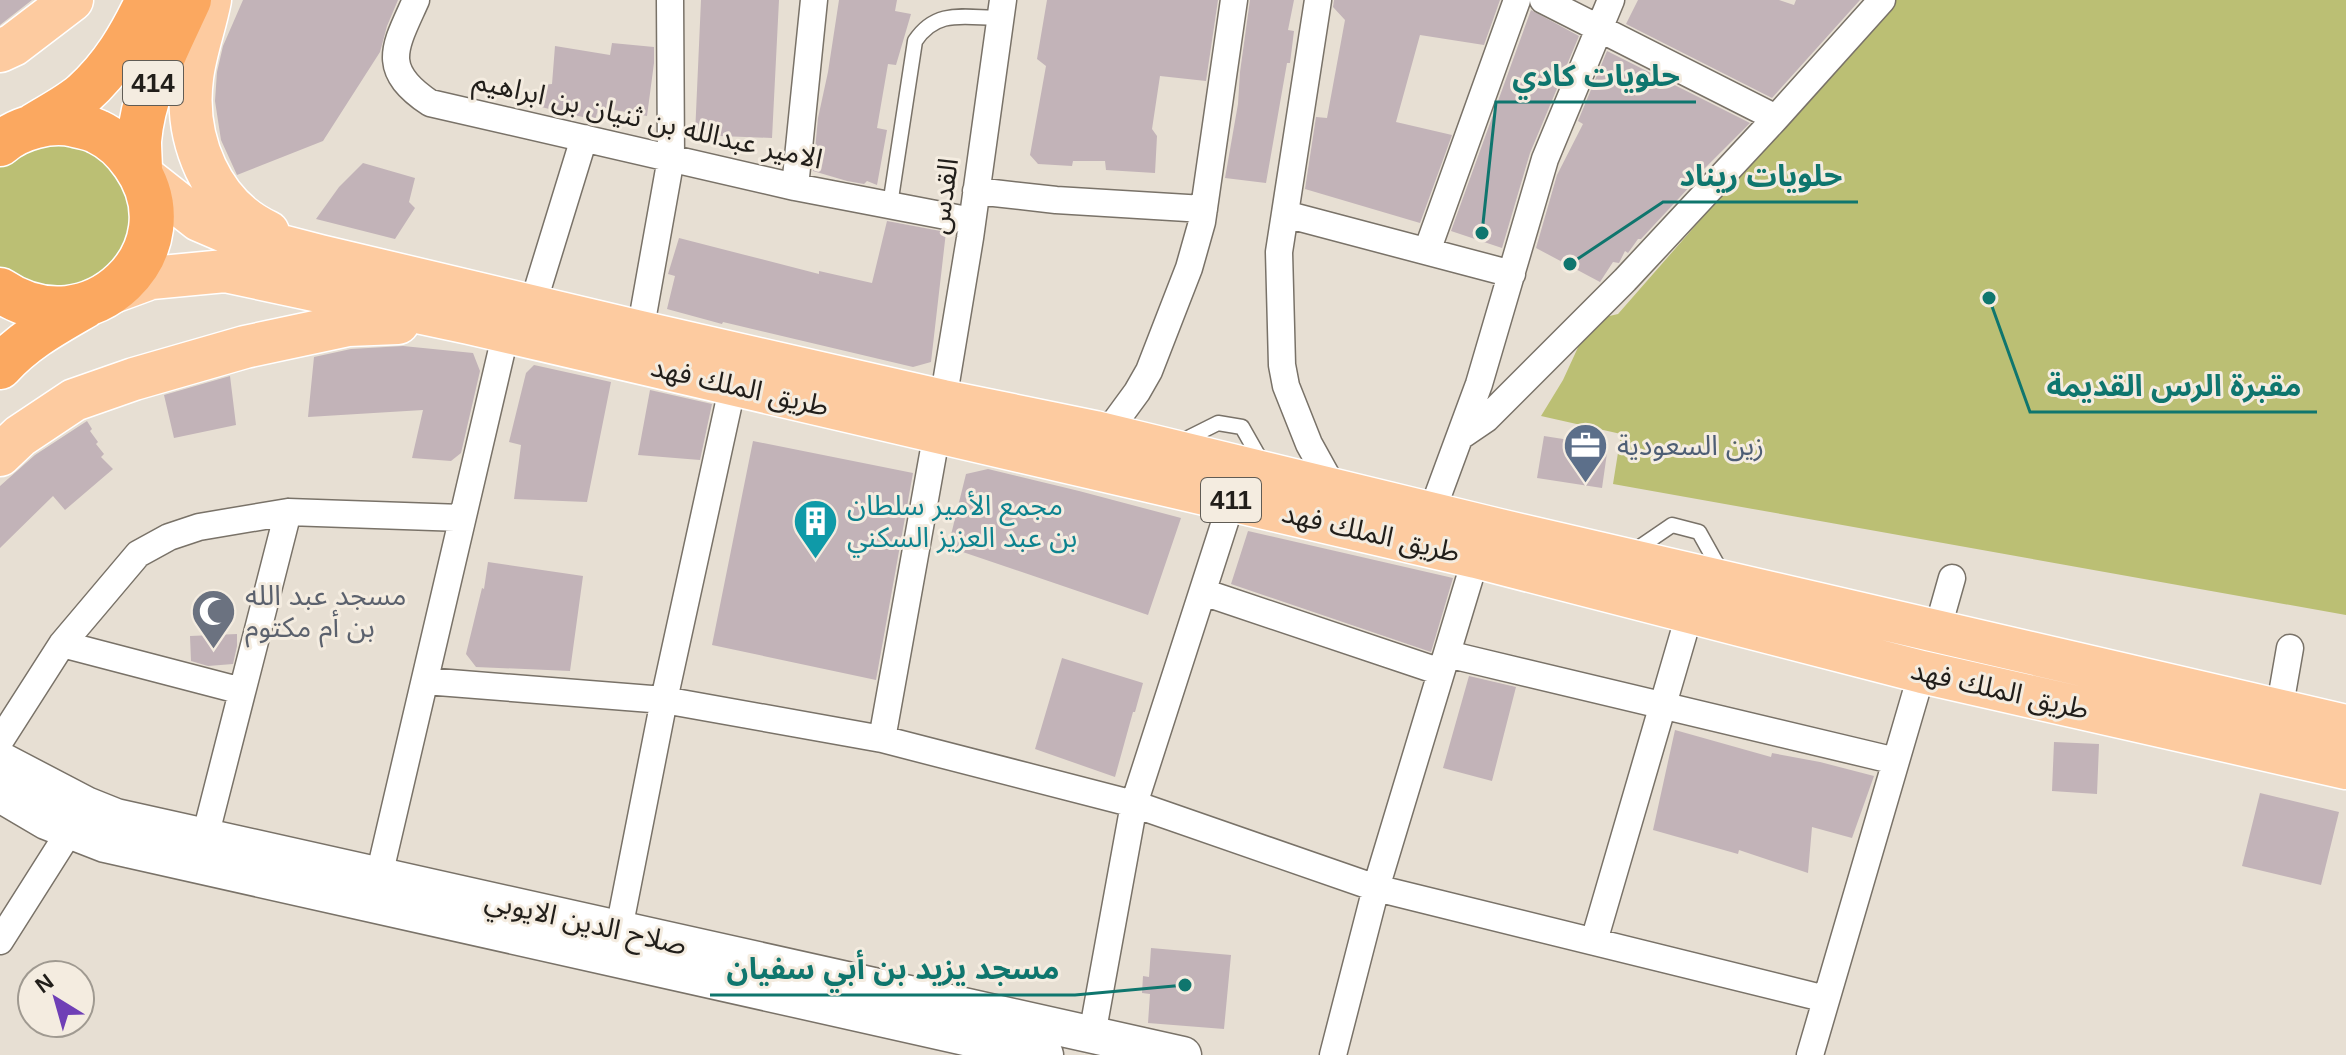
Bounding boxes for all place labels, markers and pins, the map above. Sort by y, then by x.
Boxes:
callout: حلويات كادي [1496,48,1696,102]
callout: حلويات ريناد [1663,148,1858,202]
callout: مقبرة الرس القديمة [2030,358,2317,412]
office icon: زين السعودية [1562,421,1610,484]
place label: زين السعودية [1617,430,1764,462]
place label: مجمع الأمير سلطان بن عبد العزيز السكني [847,490,1077,558]
building icon: مجمع الأمير سلطان بن عبد العزيز السكني [792,497,840,560]
place label: مسجد عبد الله بن أم مكتوم [245,580,406,648]
mosque icon: مسجد عبد الله بن أم مكتوم [190,587,238,650]
callout: مسجد يزيد بن أبي سفيان [710,941,1075,995]

